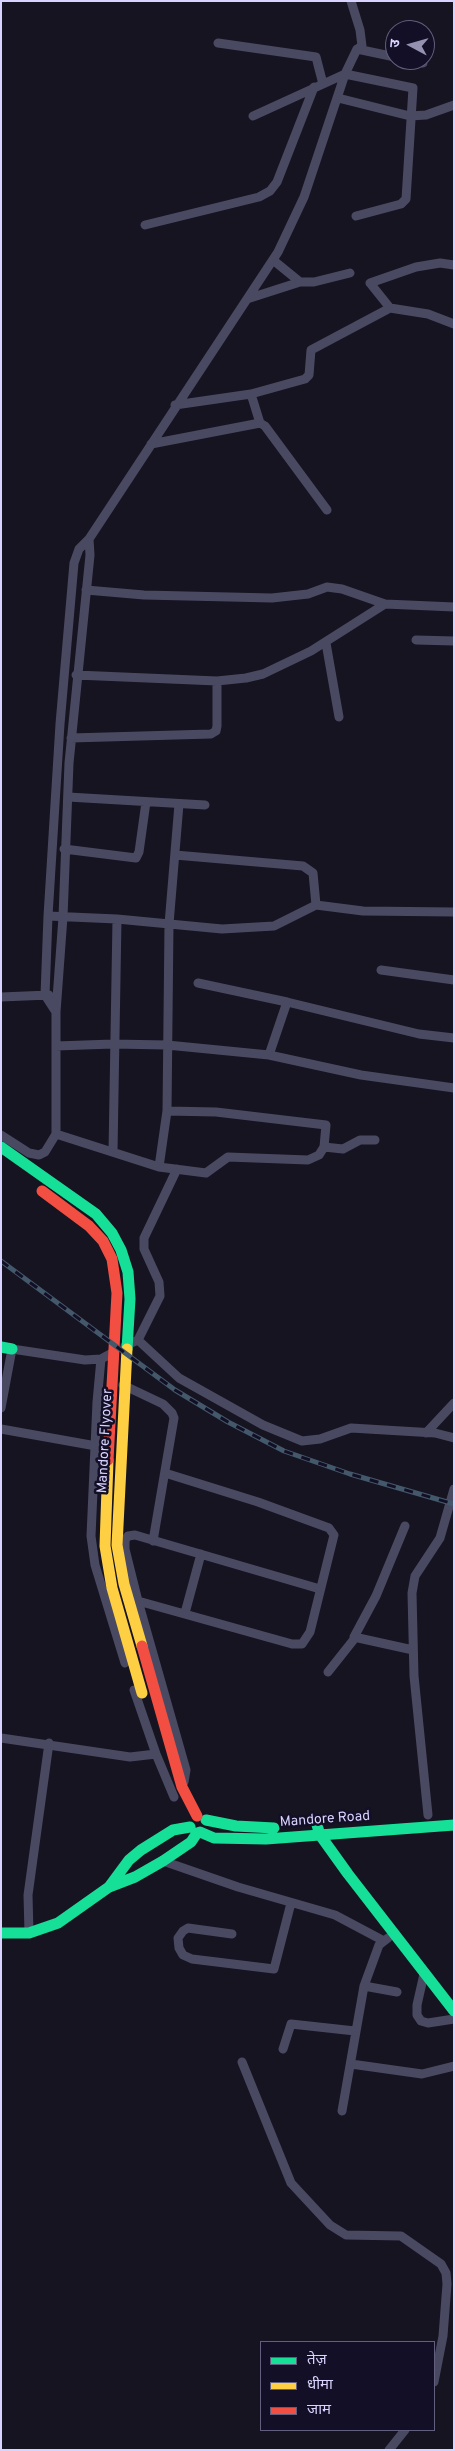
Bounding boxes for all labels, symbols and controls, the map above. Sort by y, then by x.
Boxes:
north arrow [385,20,435,70]
text: उ [387,39,404,48]
street label: Mandore Flyover [95,1388,117,1494]
street label: Mandore Road [279,1808,371,1832]
legend [260,2341,435,2431]
text: तेज़ [307,2351,327,2370]
text: धीमा [307,2376,333,2395]
text: जाम [307,2401,331,2420]

